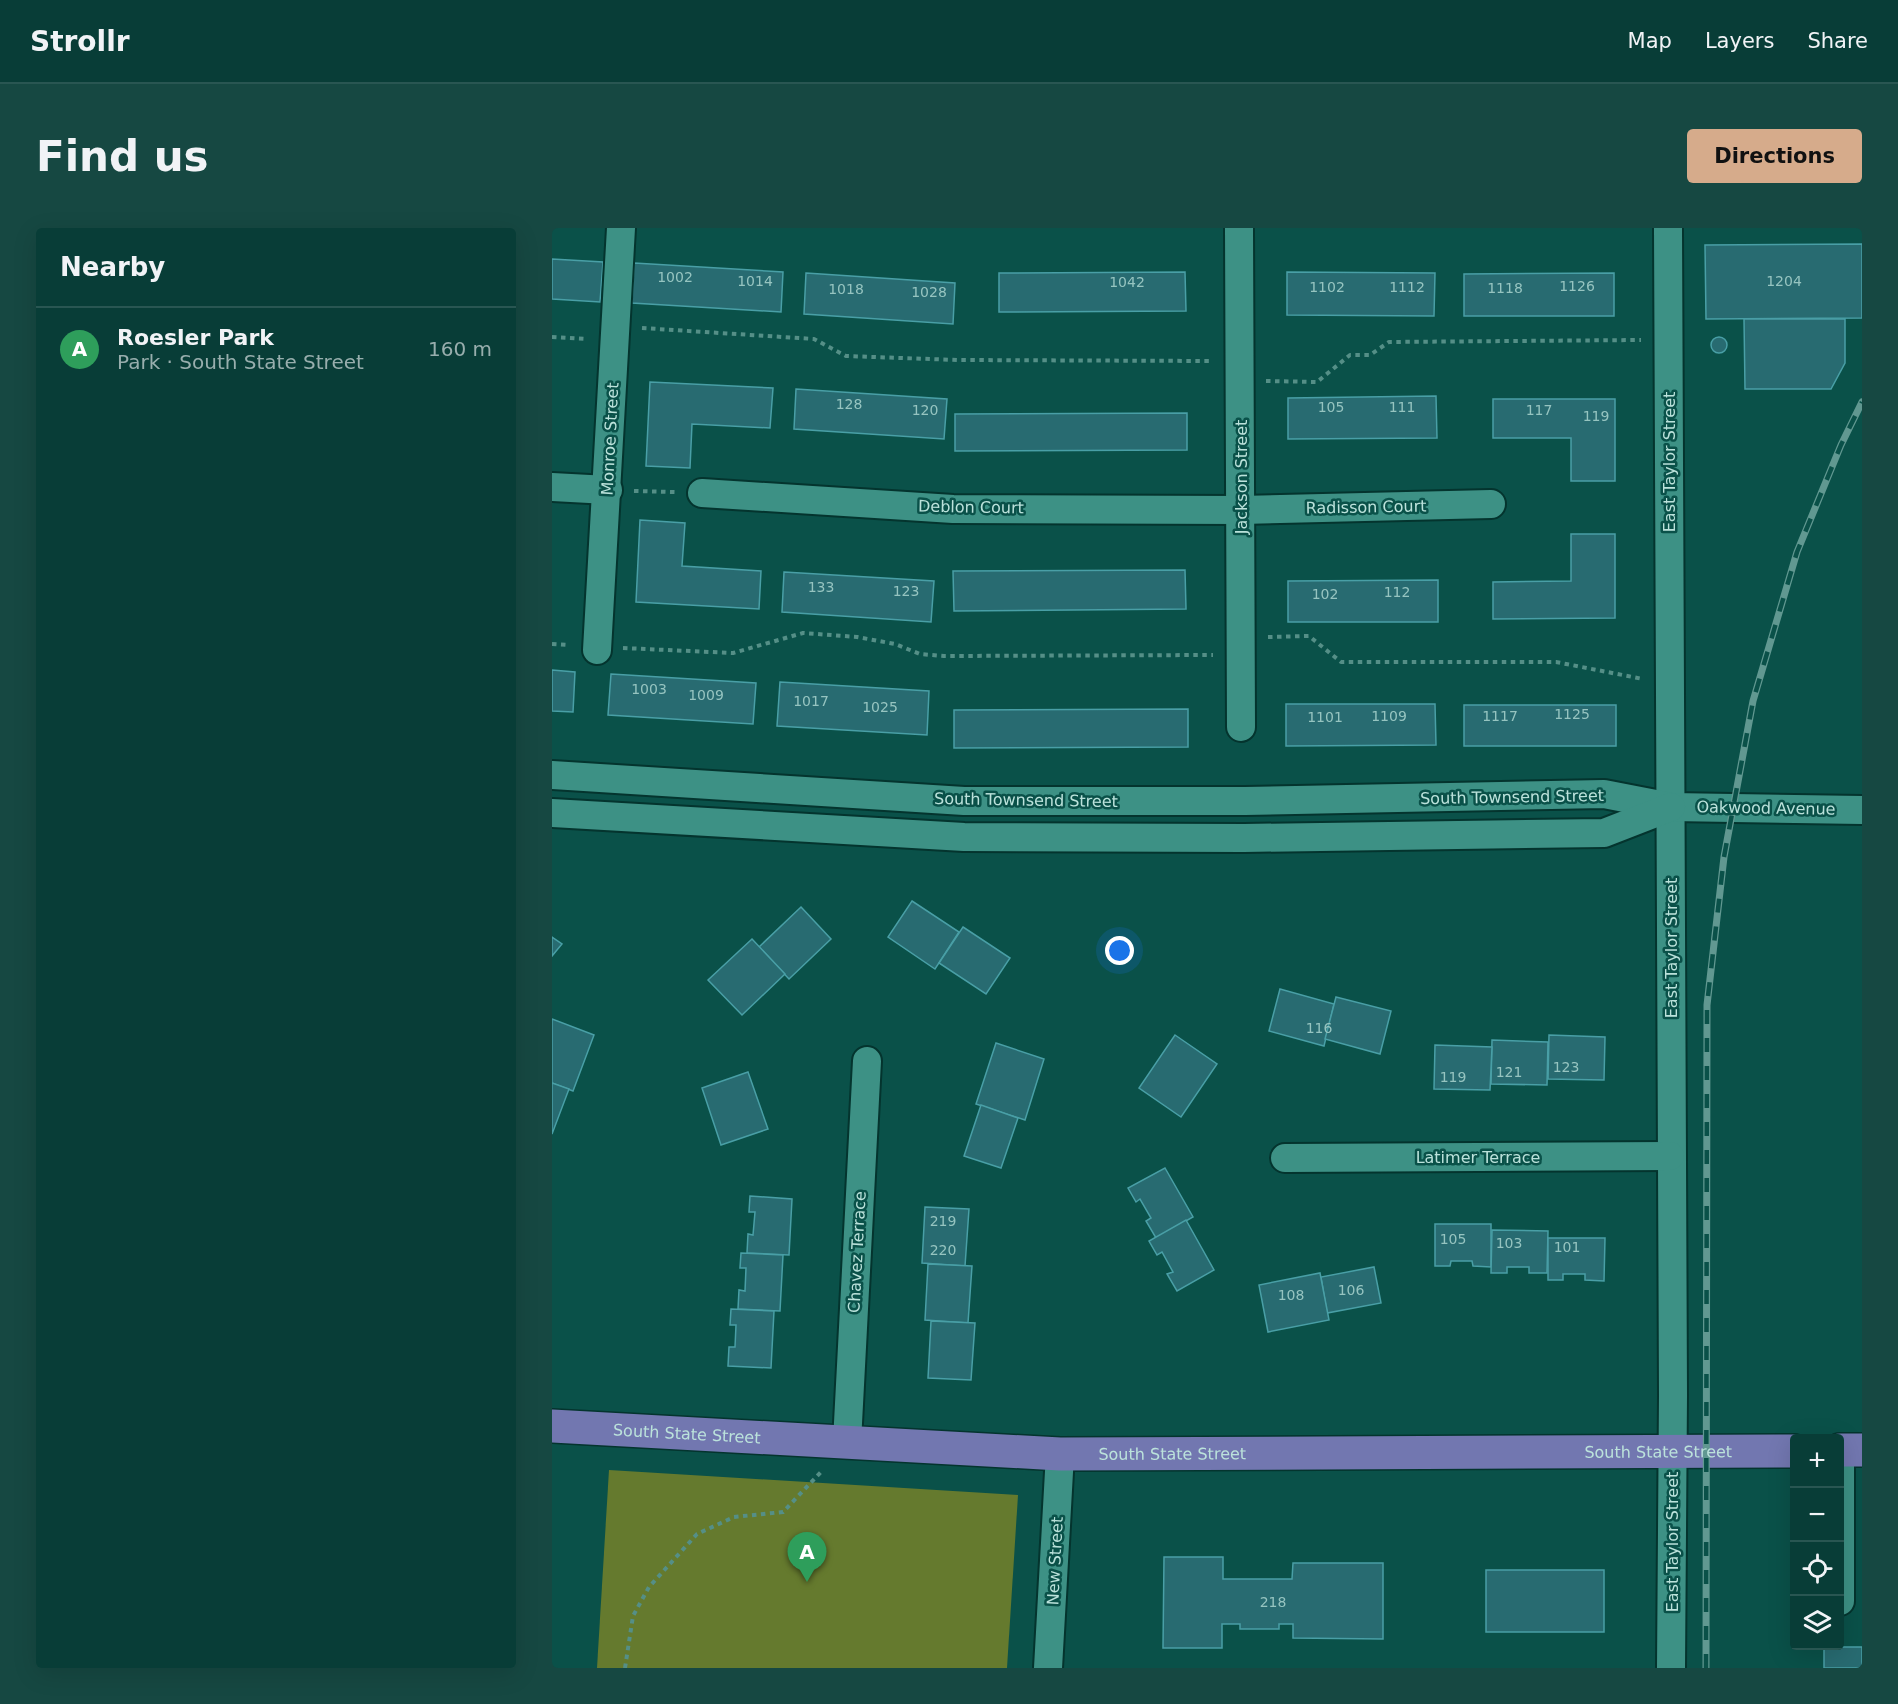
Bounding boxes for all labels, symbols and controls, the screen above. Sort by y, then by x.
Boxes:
text: Strollr [30,25,130,58]
text: Map [1628,29,1672,53]
text: Layers [1705,29,1774,53]
text: Share [1807,29,1868,53]
button: Directions [1687,129,1862,183]
text: Find us [36,132,209,181]
text: Nearby [60,252,165,282]
house number: 1002 [657,269,693,285]
house number: 1014 [737,273,773,289]
house number: 1204 [1766,273,1802,289]
house number: 1042 [1109,274,1145,290]
house number: 1126 [1559,278,1595,294]
house number: 1102 [1309,279,1345,295]
house number: 1112 [1389,279,1425,295]
house number: 1118 [1487,280,1523,296]
house number: 1018 [828,281,864,297]
house number: 1028 [911,284,947,300]
text: Roesler Park [117,325,274,350]
text: A [72,337,87,361]
text: 160 m [428,337,492,361]
text: Park · South State Street [117,350,364,374]
street label: Monroe Street [598,382,622,496]
street label: East Taylor Street [1660,392,1679,532]
house number: 128 [836,396,862,412]
house number: 105 [1318,399,1344,415]
house number: 111 [1389,399,1415,415]
house number: 120 [912,402,938,418]
house number: 117 [1526,402,1552,418]
house number: 119 [1583,408,1609,424]
street label: Jackson Street [1232,420,1251,535]
street label: Radisson Court [1305,496,1427,518]
street label: Deblon Court [918,497,1024,517]
house number: 133 [808,579,834,595]
house number: 123 [893,583,919,599]
house number: 112 [1384,584,1410,600]
house number: 102 [1312,586,1338,602]
house number: 1003 [631,681,667,697]
house number: 1009 [688,687,724,703]
house number: 1017 [793,693,829,709]
house number: 1025 [862,699,898,715]
house number: 1125 [1554,706,1590,722]
house number: 1109 [1371,708,1407,724]
house number: 1117 [1482,708,1518,724]
house number: 1101 [1307,709,1343,725]
street label: South Townsend Street [1420,786,1604,808]
street label: South Townsend Street [934,789,1118,811]
street label: Oakwood Avenue [1696,797,1836,819]
street label: East Taylor Street [1662,878,1681,1018]
your location [1105,936,1134,965]
house number: 116 [1306,1020,1332,1036]
house number: 123 [1553,1059,1579,1075]
house number: 121 [1496,1064,1522,1080]
house number: 119 [1440,1069,1466,1085]
street label: Latimer Terrace [1416,1148,1540,1167]
street label: Chavez Terrace [844,1191,870,1313]
house number: 219 [930,1213,956,1229]
house number: 105 [1440,1231,1466,1247]
house number: 103 [1496,1235,1522,1251]
house number: 101 [1554,1239,1580,1255]
house number: 220 [930,1242,956,1258]
house number: 106 [1338,1282,1364,1298]
house number: 108 [1278,1287,1304,1303]
street label: South State Street [613,1420,761,1447]
map controls [1790,1434,1844,1650]
button: + [1790,1434,1844,1488]
street label: South State Street [1584,1442,1732,1461]
street label: South State Street [1098,1444,1246,1463]
street label: East Taylor Street [1663,1472,1682,1612]
button: − [1790,1488,1844,1542]
street label: New Street [1043,1516,1067,1606]
pin: A [788,1532,826,1582]
button: locate [1790,1542,1844,1596]
house number: 218 [1260,1594,1286,1610]
button: layers [1790,1596,1844,1650]

